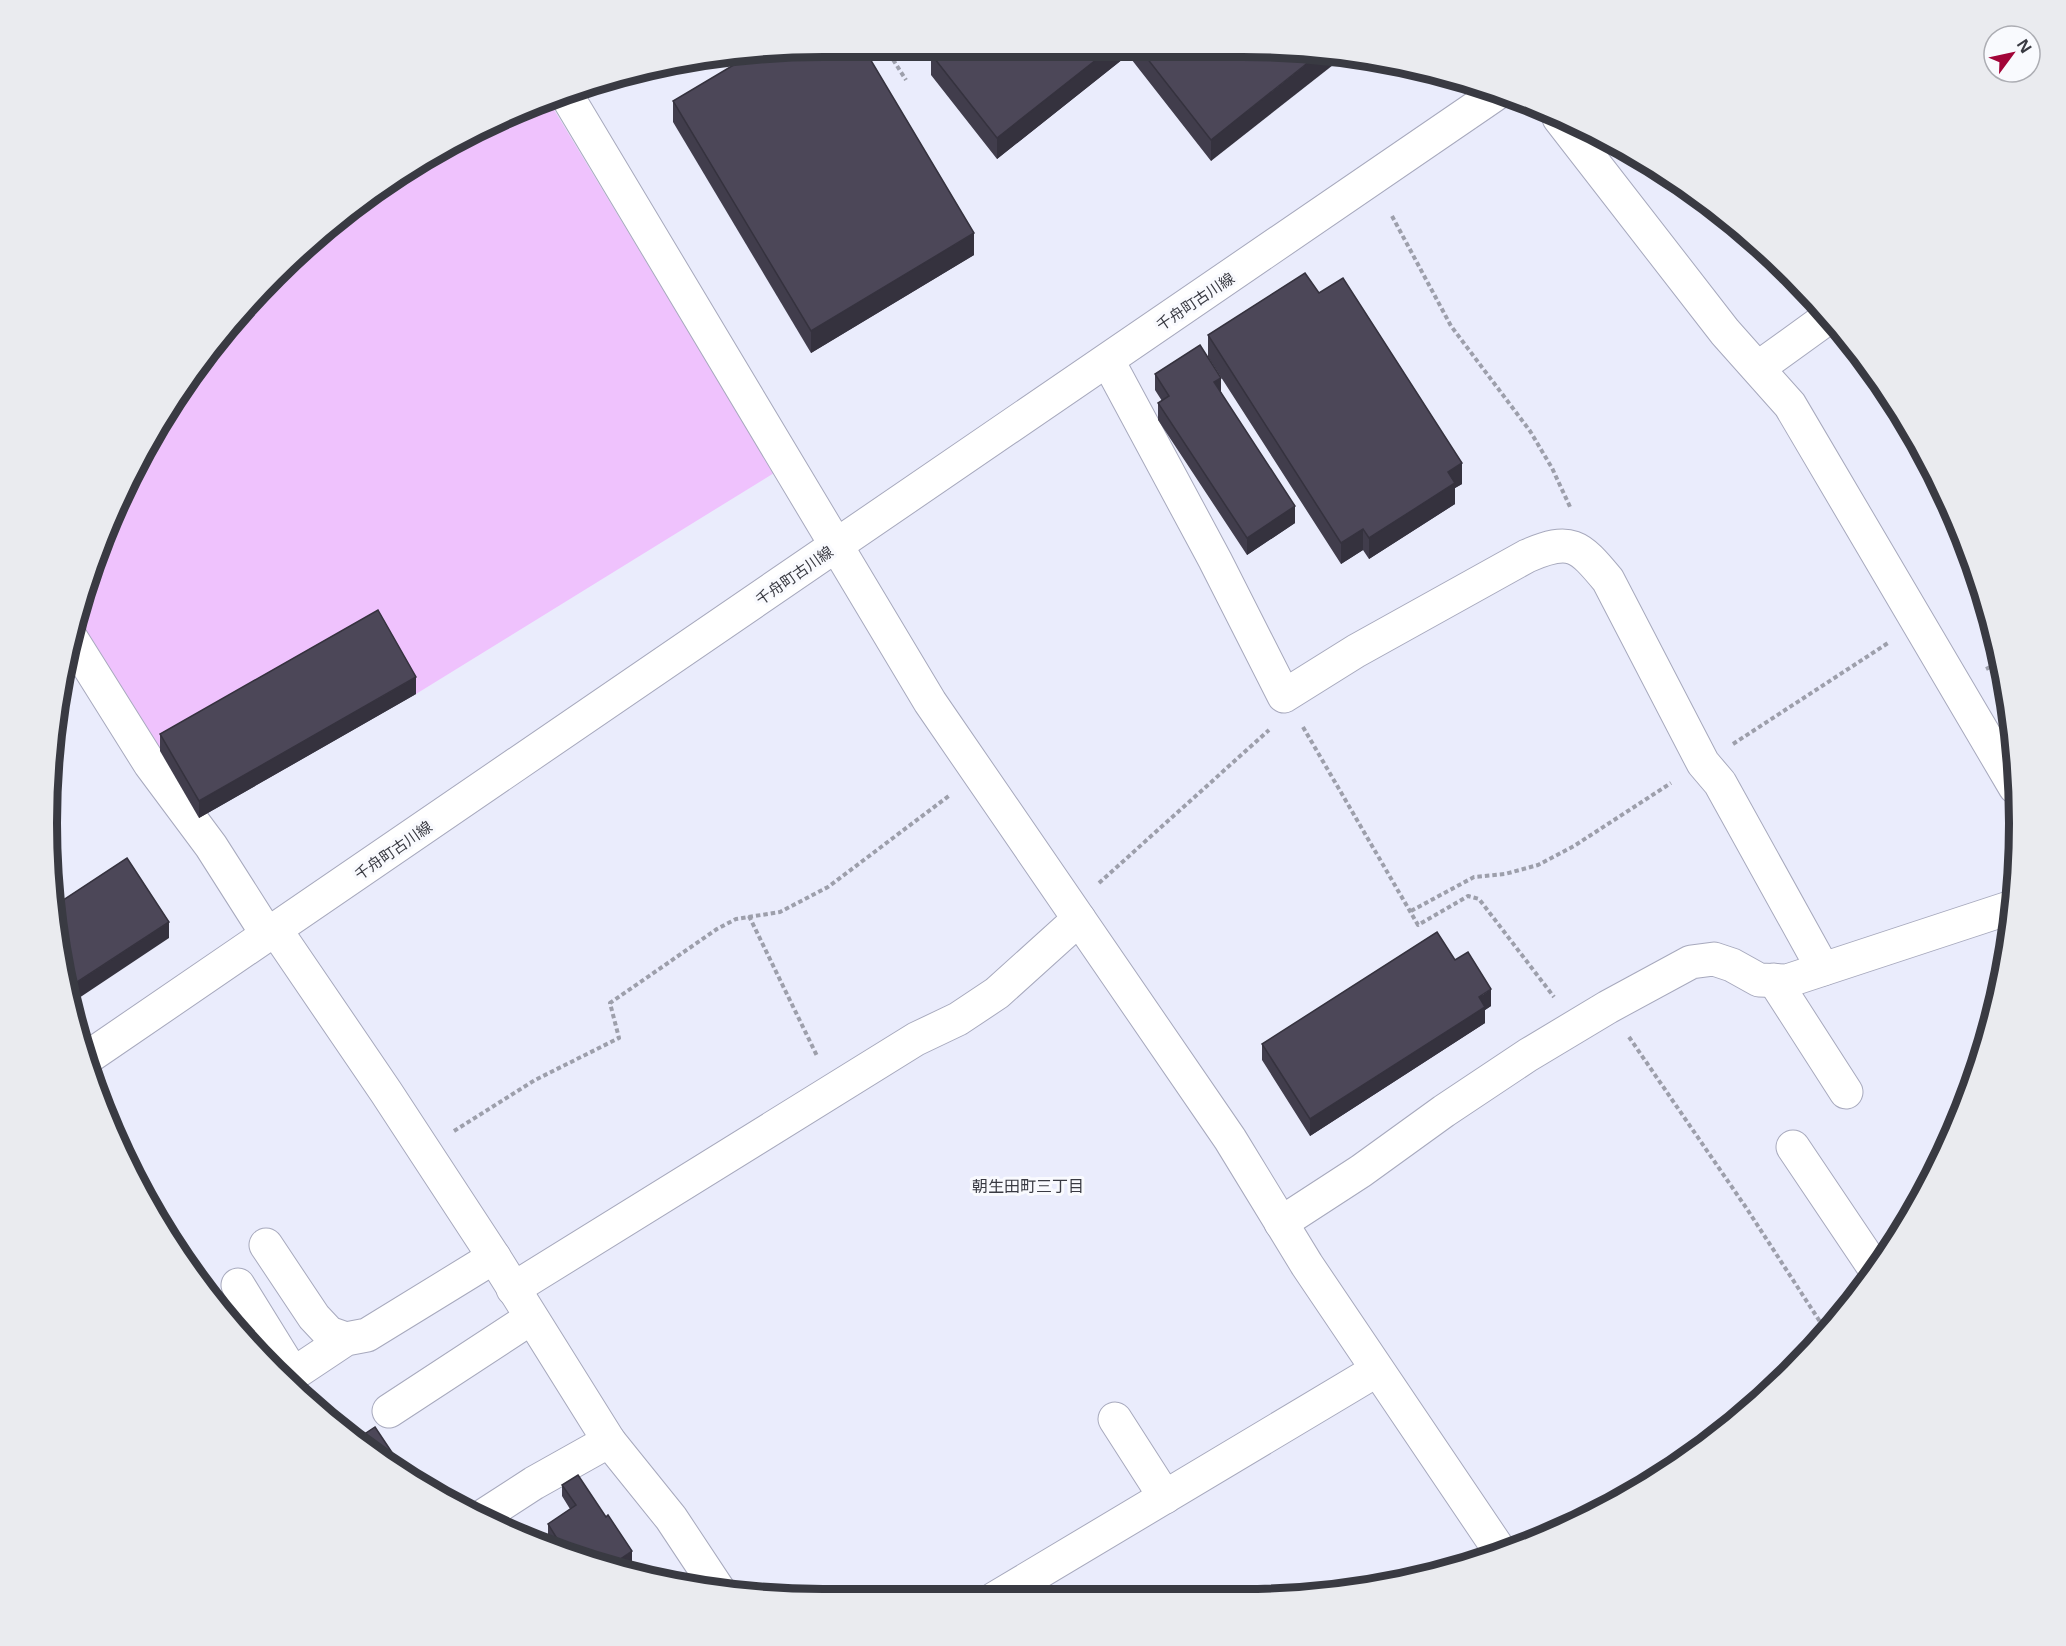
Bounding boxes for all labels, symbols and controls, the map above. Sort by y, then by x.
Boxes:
north arrow [1982,24,2042,84]
text: N [2012,34,2037,57]
street label: 千舟町古川線 [1152,268,1238,334]
street label: 千舟町古川線 [751,541,837,609]
street label: 千舟町古川線 [350,816,436,884]
district label: 朝生田町三丁目 [972,1175,1084,1197]

